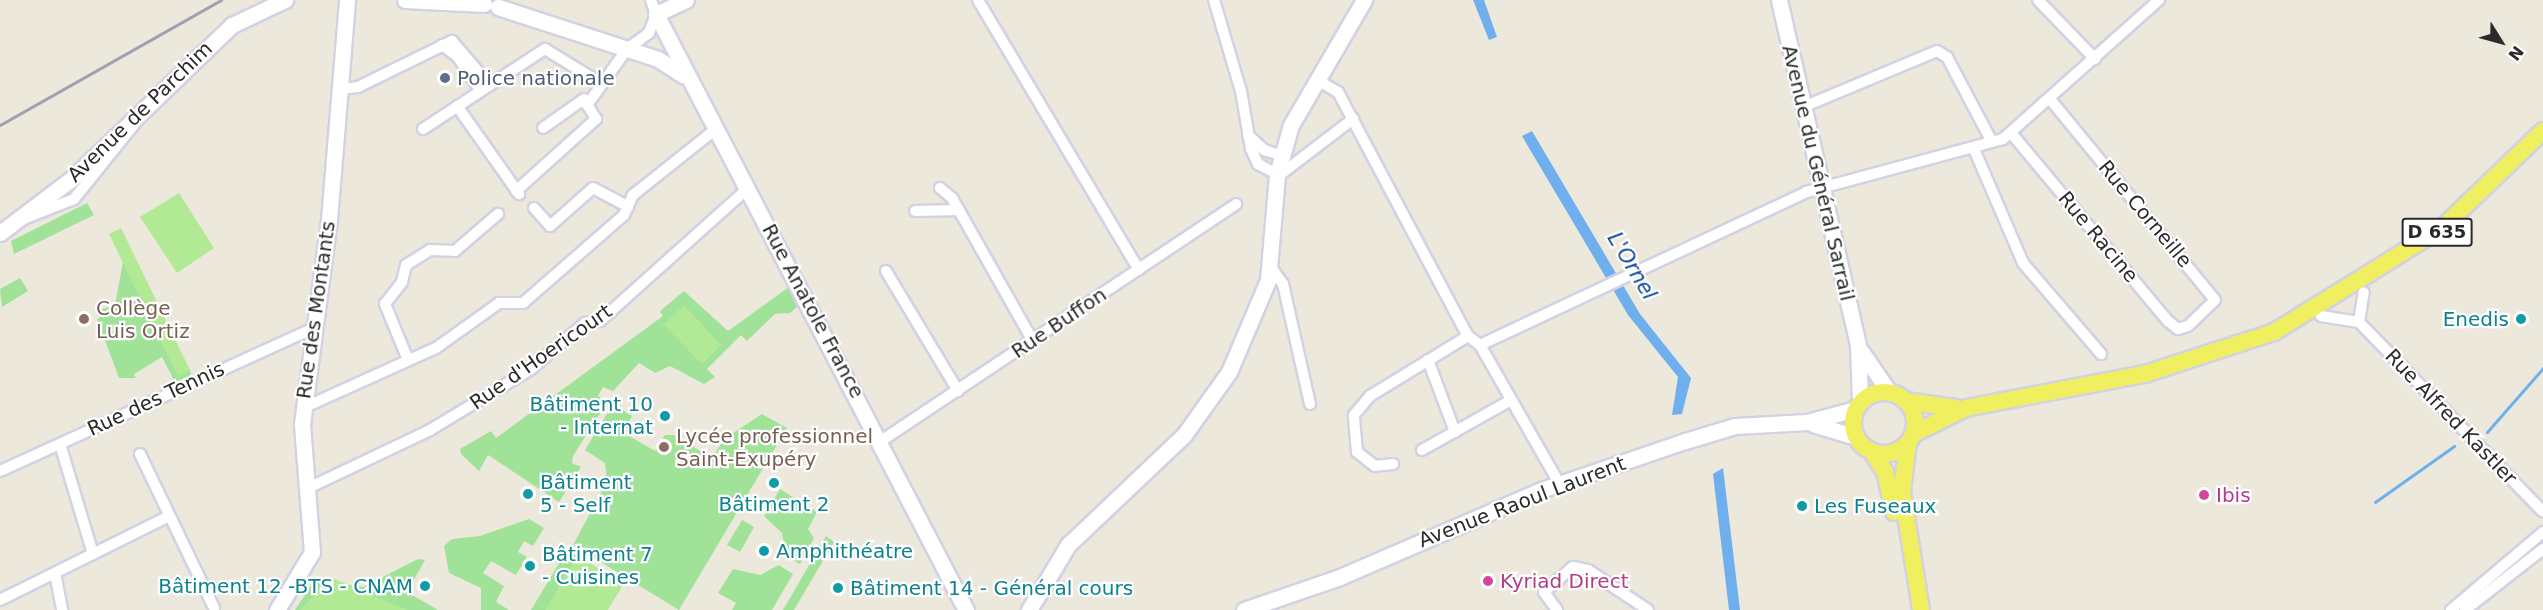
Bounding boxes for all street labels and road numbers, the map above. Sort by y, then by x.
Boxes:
street label: Avenue de Parchim [63,37,217,187]
street label: Avenue du Général Sarrail [1777,43,1859,303]
street label: Rue Corneille [2093,156,2197,272]
street label: Rue Racine [2053,187,2143,287]
road number: D 635 [2401,217,2473,247]
street label: Rue des Montants [292,220,340,400]
street label: Rue Anatole France [757,220,869,402]
street label: Rue Buffon [1007,282,1111,364]
street label: Rue d'Hoericourt [465,299,617,415]
street label: Rue Alfred Kastler [2380,344,2522,490]
street label: Rue des Tennis [84,357,228,441]
street label: Avenue Raoul Laurent [1415,451,1629,553]

